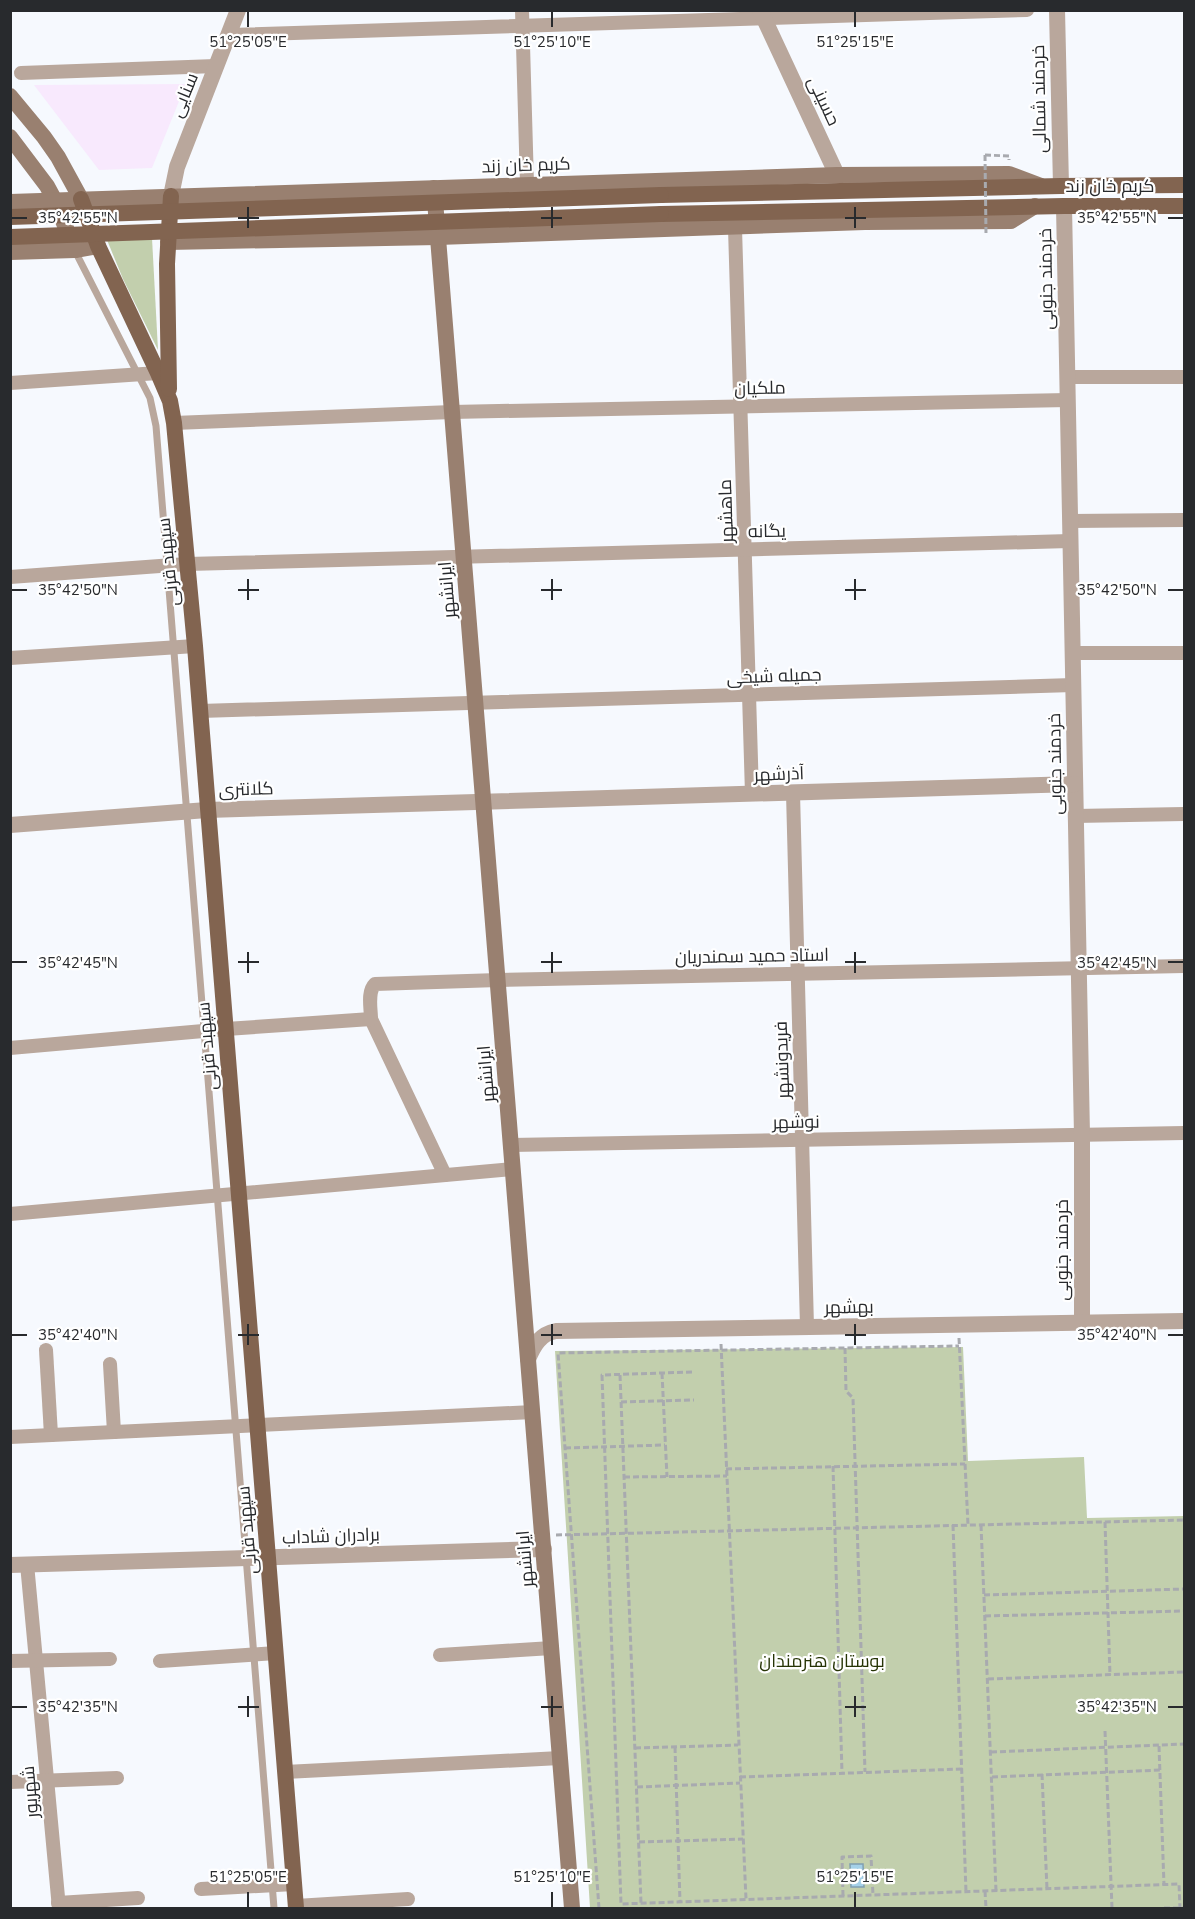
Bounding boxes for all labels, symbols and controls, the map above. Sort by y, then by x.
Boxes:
text: 51°25'05"E [209,32,287,52]
text: 51°25'10"E [513,32,591,52]
text: 51°25'15"E [816,32,894,52]
street label: خردمند شمالی [1026,45,1052,153]
street label: سنایی [164,69,204,121]
street label: حسینی [802,72,846,130]
street label: کریم خان زند [481,151,571,179]
street label: کریم خان زند [1065,174,1155,198]
text: 35°42'55"N [38,208,118,228]
text: 35°42'55"N [1077,208,1157,228]
street label: خردمند جنوبی [1033,228,1059,330]
street label: ملکیان [734,376,786,400]
street label: ماهشهر [713,479,739,544]
street label: سپهبد قرنی [151,517,185,607]
street label: یگانه [748,519,786,543]
street label: ایرانشهر [433,560,462,621]
text: 35°42'50"N [38,580,118,600]
text: 35°42'50"N [1077,580,1157,600]
street label: جمیله شیخی [726,662,822,690]
street label: خردمند جنوبی [1042,713,1068,815]
street label: آذرشهر [752,761,805,787]
street label: کلانتری [218,776,274,802]
street label: استاد حمید سمندریان [675,943,829,969]
text: 35°42'45"N [38,953,118,973]
text: 35°42'45"N [1077,953,1157,973]
street label: سپهبد قرنی [191,1001,223,1091]
street label: فریدونشهر [769,1021,795,1100]
street label: ایرانشهر [472,1044,501,1105]
street label: نوشهر [771,1110,820,1134]
street label: خردمند جنوبی [1050,1199,1074,1301]
street label: بهشهر [823,1295,874,1319]
text: 35°42'40"N [38,1325,118,1345]
text: 35°42'40"N [1077,1325,1157,1345]
street label: سپهبد قرنی [231,1485,263,1575]
street label: برادران شاداب [282,1522,380,1550]
street label: ایرانشهر [511,1529,540,1590]
park label: بوستان هنرمندان [759,1649,885,1673]
text: 35°42'35"N [38,1697,118,1717]
text: 35°42'35"N [1077,1697,1157,1717]
street label: شهریور [16,1765,44,1820]
text: 51°25'05"E [209,1867,287,1887]
text: 51°25'10"E [513,1867,591,1887]
text: 51°25'15"E [816,1867,894,1887]

